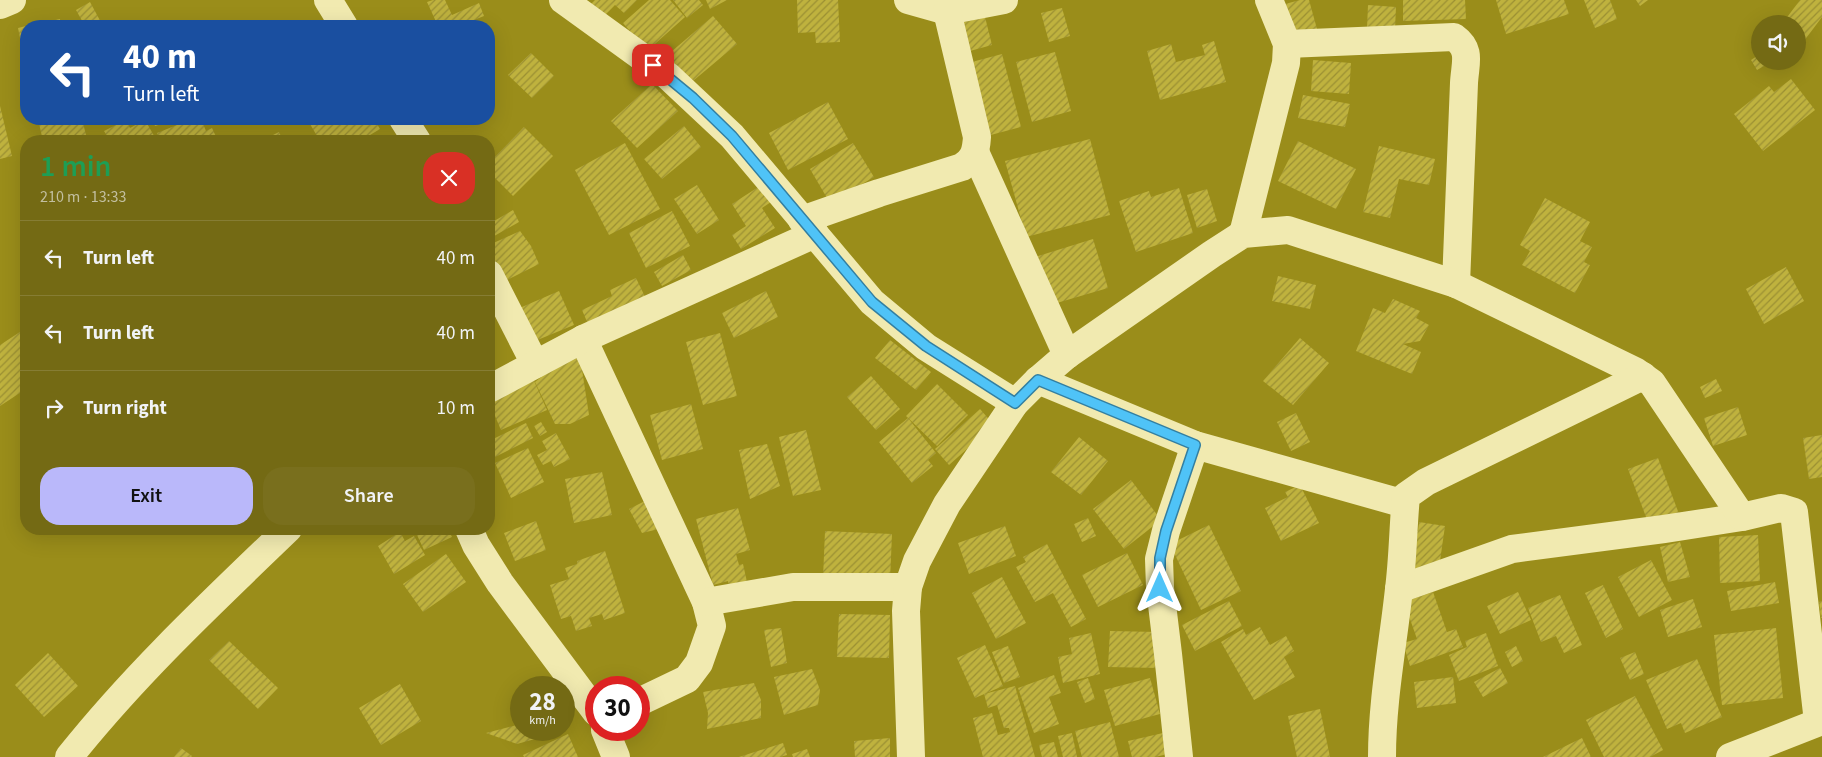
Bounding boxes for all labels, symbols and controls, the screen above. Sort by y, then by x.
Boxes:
map controls [1751,15,1806,70]
button: sound [1751,15,1806,70]
text: 40 m [123,32,197,82]
icon: left [40,40,105,105]
pin [632,44,674,86]
icon: arrive [639,51,667,79]
text: Turn left [123,78,199,110]
text: 1 min [40,145,111,188]
button: close [423,152,475,204]
text: 210 m · 13:33 [40,186,127,208]
icon: left [40,244,68,272]
text: Turn left [83,245,154,272]
text: 40 m [437,245,475,272]
icon: left [40,319,68,347]
text: Turn left [83,320,154,347]
text: 40 m [437,320,475,347]
icon: right [40,394,68,422]
text: Turn right [83,395,167,422]
text: 10 m [437,395,475,422]
button: Exit [40,467,253,525]
button: Share [263,467,475,525]
position arrow [1133,561,1185,613]
speed limit sign: 30 [585,676,650,741]
text: 28 [529,684,556,720]
text: km/h [529,712,556,729]

